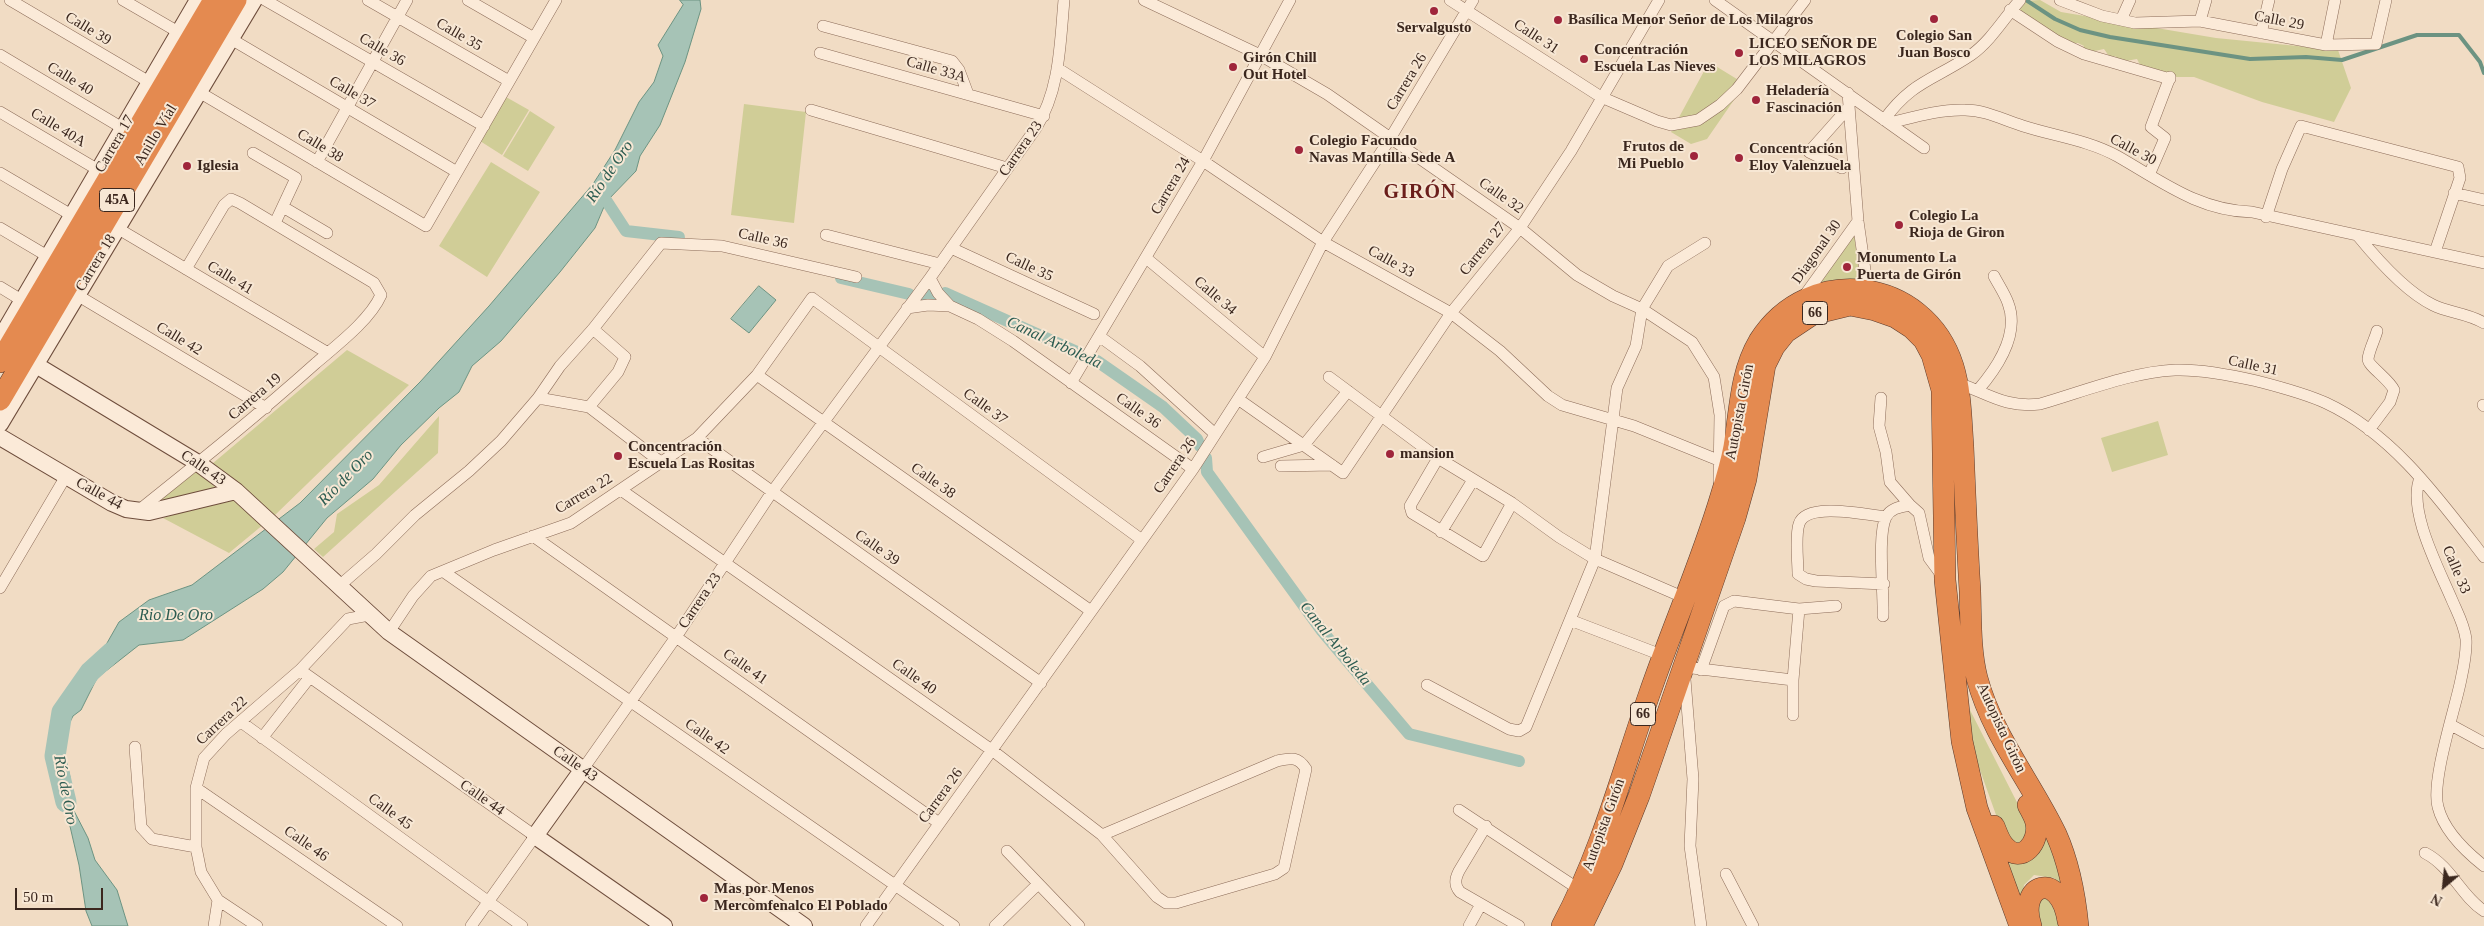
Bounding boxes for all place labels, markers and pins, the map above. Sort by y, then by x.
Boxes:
marker: Servalgusto [1428,5,1440,17]
place label: Basílica Menor Señor de Los Milagros [1568,11,1813,29]
marker: Colegio San Juan Bosco [1928,13,1940,25]
marker: Basílica Menor Señor de Los Milagros [1552,14,1564,26]
place label: Servalgusto [1396,19,1472,37]
place label: Colegio San Juan Bosco [1896,27,1972,62]
place label: LICEO SEÑOR DE LOS MILAGROS [1749,35,1877,70]
place label: Concentración Escuela Las Nieves [1594,41,1716,76]
marker: LICEO SEÑOR DE LOS MILAGROS [1733,47,1745,59]
place label: Girón Chill Out Hotel [1243,49,1317,84]
marker: Concentración Escuela Las Nieves [1578,53,1590,65]
marker: Girón Chill Out Hotel [1227,61,1239,73]
place label: Heladería Fascinación [1766,82,1842,117]
marker: Heladería Fascinación [1750,94,1762,106]
place label: Colegio Facundo Navas Mantilla Sede A [1309,132,1455,167]
place label: Frutos de Mi Pueblo [1618,138,1684,173]
place label: Concentración Eloy Valenzuela [1749,140,1851,175]
marker: Colegio Facundo Navas Mantilla Sede A [1293,144,1305,156]
marker: Frutos de Mi Pueblo [1688,150,1700,162]
marker: Concentración Eloy Valenzuela [1733,152,1745,164]
place label: Iglesia [197,157,239,175]
marker: Iglesia [181,160,193,172]
place label: Colegio La Rioja de Giron [1909,207,2005,242]
marker: Colegio La Rioja de Giron [1893,219,1905,231]
place label: Monumento La Puerta de Girón [1857,249,1961,284]
marker: Monumento La Puerta de Girón [1841,261,1853,273]
place label: Concentración Escuela Las Rositas [628,438,755,473]
place label: mansion [1400,445,1454,463]
marker: mansion [1384,448,1396,460]
marker: Concentración Escuela Las Rositas [612,450,624,462]
place label: Mas por Menos Mercomfenalco El Poblado [714,880,888,915]
marker: Mas por Menos Mercomfenalco El Poblado [698,892,710,904]

